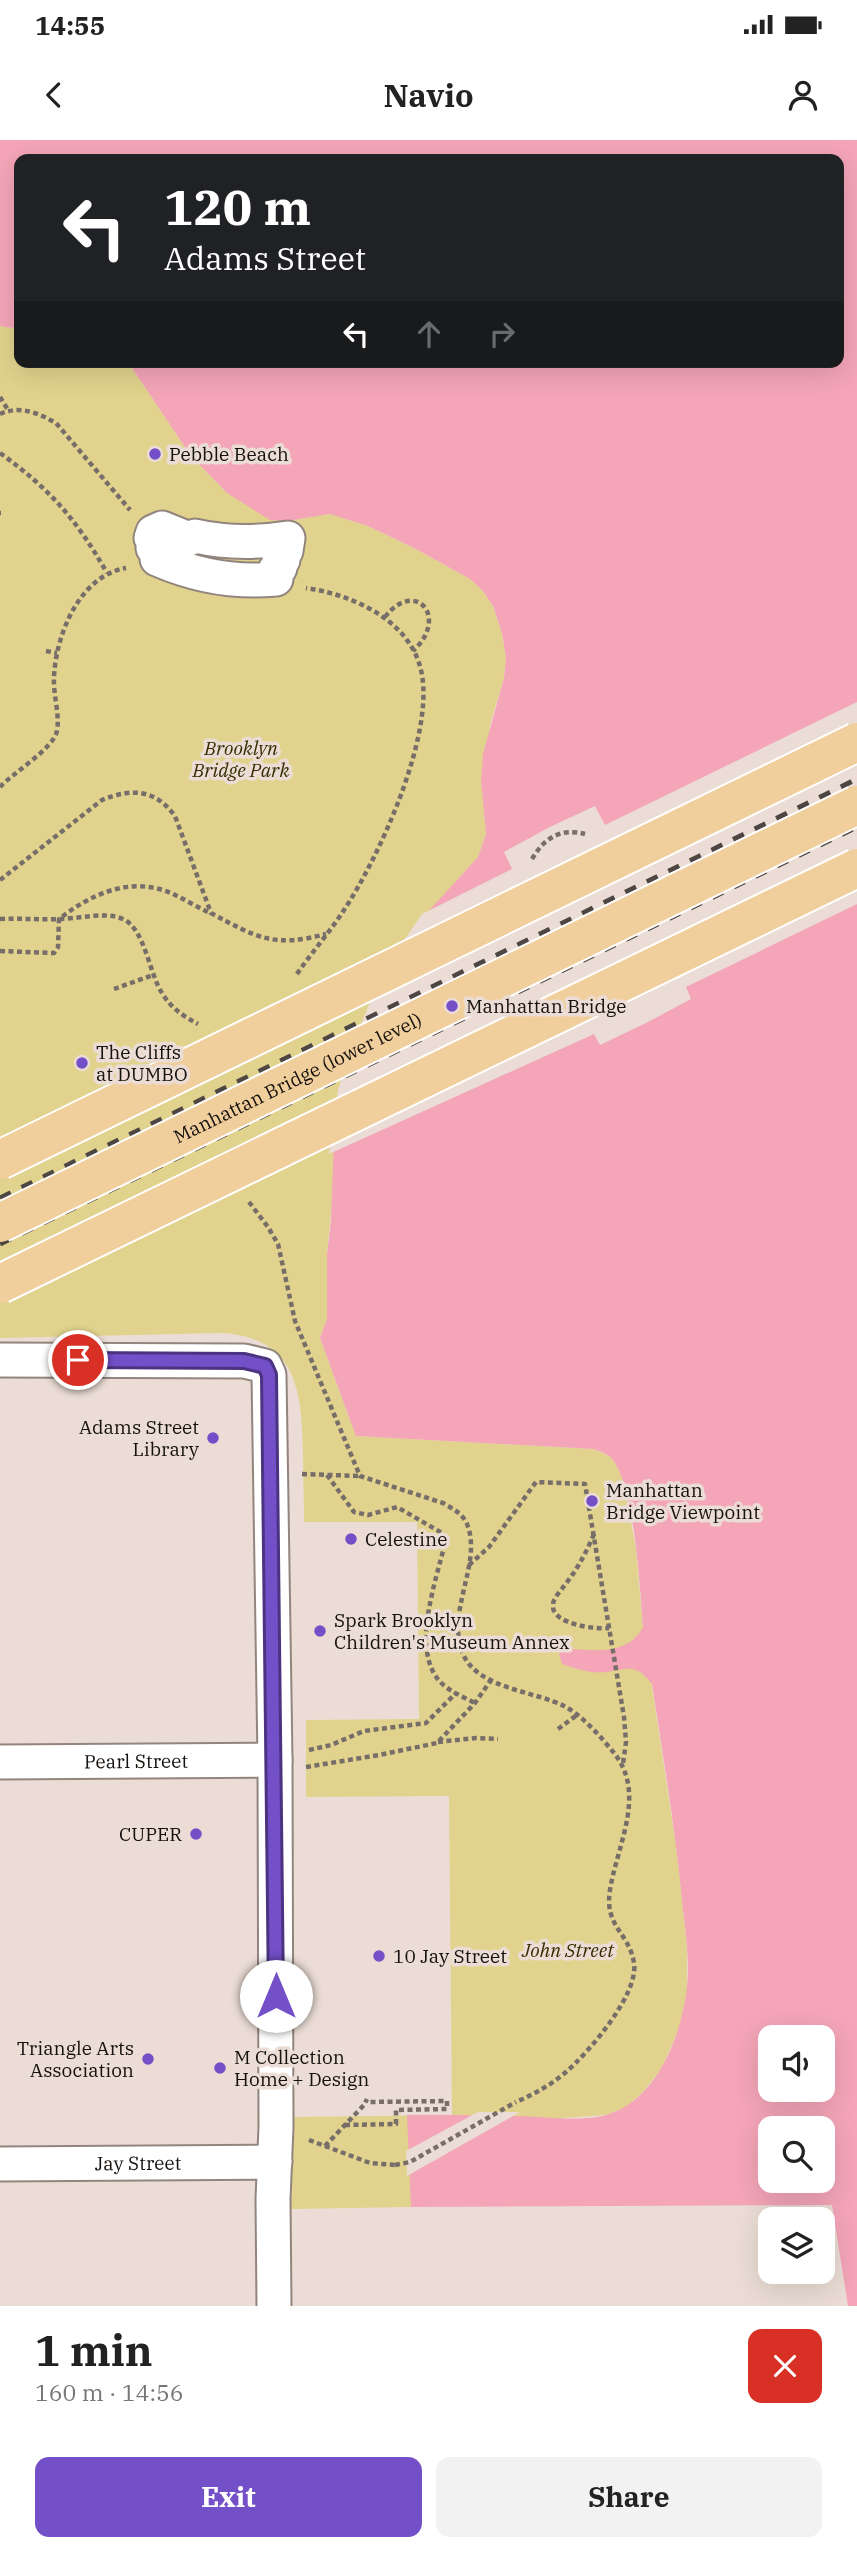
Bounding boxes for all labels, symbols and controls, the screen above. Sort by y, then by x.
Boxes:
text: 14:55 [35,8,105,42]
text: Navio [383,74,474,116]
icon: back [35,76,73,114]
icon: person [784,76,822,114]
text: 120 m [164,175,311,238]
icon: left [49,182,140,273]
text: Adams Street [164,237,366,279]
icon: left [337,315,375,353]
icon: ahead [410,315,448,353]
icon: right [483,315,521,353]
place label: Pebble Beach [169,442,289,466]
marker: Pebble Beach [147,446,163,462]
park label: Brooklyn Bridge Park [192,736,290,782]
place label: Manhattan Bridge [466,994,626,1018]
marker: Manhattan Bridge [444,998,460,1014]
street label: Manhattan Bridge (lower level) [169,1007,426,1149]
place label: The Cliffs at DUMBO [96,1040,188,1086]
marker: The Cliffs at DUMBO [74,1055,90,1071]
pin [48,1330,108,1390]
icon: arrive [59,1341,97,1379]
place label: Adams Street Library [79,1415,200,1461]
marker: Adams Street Library [205,1430,221,1446]
place label: Manhattan Bridge Viewpoint [606,1478,760,1524]
marker: Manhattan Bridge Viewpoint [584,1493,600,1509]
place label: Celestine [365,1527,447,1551]
marker: Celestine [343,1531,359,1547]
place label: Spark Brooklyn Children's Museum Annex [334,1608,570,1654]
marker: Spark Brooklyn Children's Museum Annex [312,1623,328,1639]
street label: Pearl Street [84,1749,188,1773]
place label: CUPER [119,1822,182,1846]
marker: CUPER [188,1826,204,1842]
park label: John Street [521,1938,615,1962]
place label: 10 Jay Street [393,1944,507,1968]
marker: 10 Jay Street [371,1948,387,1964]
position arrow [239,1959,313,2033]
map controls [758,2025,835,2284]
button: sound [758,2025,835,2102]
place label: Triangle Arts Association [17,2036,134,2082]
place label: M Collection Home + Design [234,2045,370,2091]
marker: Triangle Arts Association [140,2051,156,2067]
marker: M Collection Home + Design [212,2060,228,2076]
button: search [758,2116,835,2193]
street label: Jay Street [95,2151,182,2175]
button: layers [758,2207,835,2284]
text: 1 min [35,2323,153,2378]
button: close [748,2329,822,2403]
text: 160 m · 14:56 [35,2377,184,2407]
button: Exit [35,2457,422,2537]
button: Share [436,2457,822,2537]

